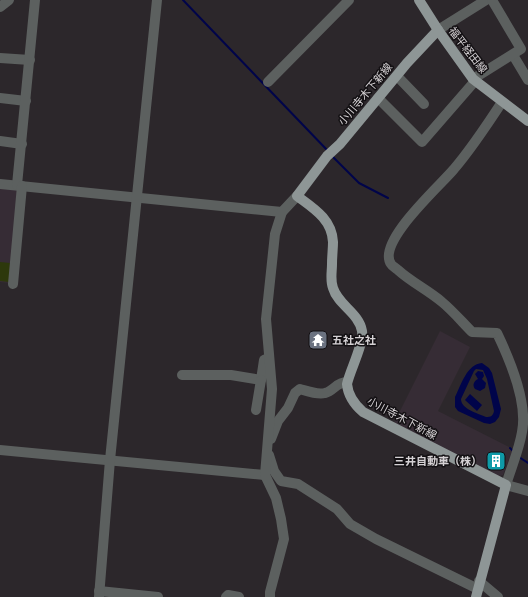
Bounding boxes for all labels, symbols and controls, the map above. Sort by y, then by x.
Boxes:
street label: 福平経田線 [446,25,490,76]
street label: 小川寺木下新線 [336,61,395,128]
temple icon: 五社之社 [307,329,329,351]
place label: 五社之社 [332,334,376,347]
street label: 小川寺木下新線 [365,395,439,442]
building icon: 三井自動車（株） [485,450,507,472]
place label: 三井自動車（株） [394,455,482,468]

